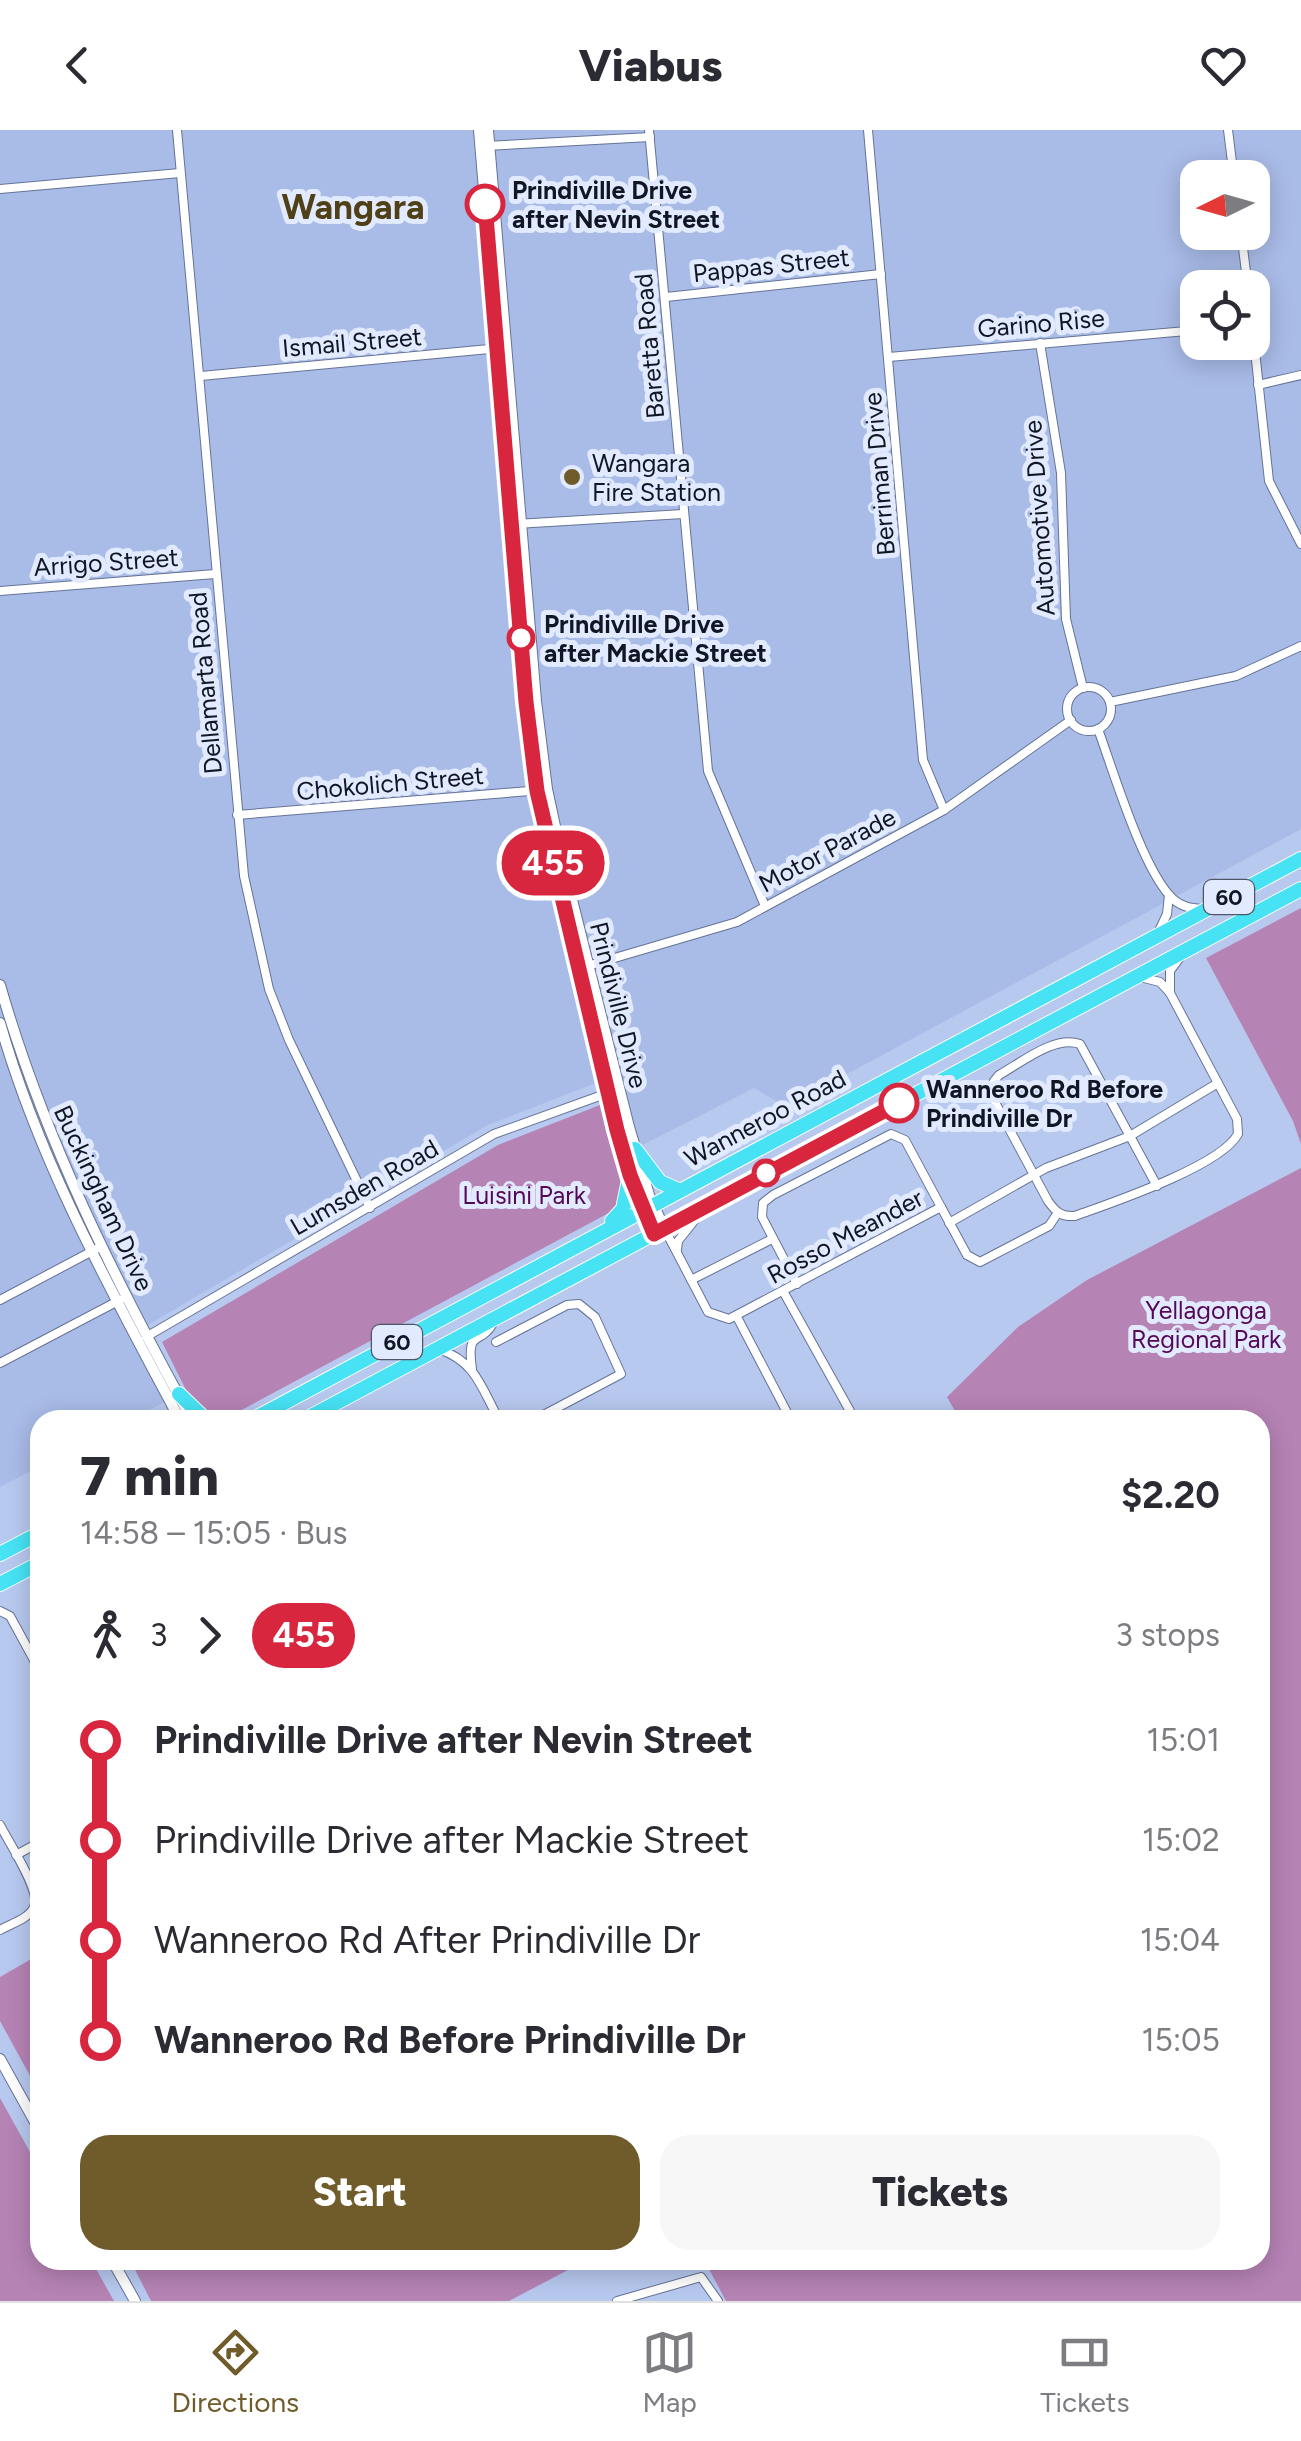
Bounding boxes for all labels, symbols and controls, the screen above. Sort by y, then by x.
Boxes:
icon: back [50,38,105,93]
text: Viabus [578,38,723,92]
icon: heart [1196,38,1251,93]
north arrow [1180,160,1270,250]
map controls [1180,160,1270,360]
place label: Prindiville Drive after Nevin Street [512,175,720,234]
marker: Prindiville Drive after Nevin Street [466,185,504,223]
district label: Wangara [281,186,425,228]
street label: Pappas Street [691,242,851,288]
button: locate [1180,270,1270,360]
street label: Baretta Road [628,272,670,420]
street label: Garino Rise [976,303,1106,343]
street label: Ismail Street [281,321,423,363]
street label: Berriman Drive [857,391,901,557]
street label: Automotive Drive [1017,419,1061,617]
place label: Wangara Fire Station [592,448,721,507]
marker: Wangara Fire Station [561,466,583,488]
street label: Arrigo Street [33,542,179,582]
street label: Dellamarta Road [182,591,228,775]
place label: Prindiville Drive after Mackie Street [544,609,767,668]
marker: Prindiville Drive after Mackie Street [508,625,534,651]
street label: Chokolich Street [295,760,485,806]
street label: Motor Parade [753,801,901,899]
line badge: 455 [496,830,610,896]
text: 455 [522,842,584,884]
road number: 60 [1204,880,1254,914]
street label: Prindiville Drive [584,919,654,1091]
street label: Wanneroo Road [679,1063,851,1173]
place label: Wanneroo Rd Before Prindiville Dr [926,1074,1163,1133]
marker: Wanneroo Rd Before Prindiville Dr [880,1084,918,1122]
street label: Buckingham Drive [48,1100,160,1296]
street label: Lumsden Road [285,1133,443,1241]
unlabelled marker [753,1160,779,1186]
park label: Luisini Park [462,1180,587,1210]
street label: Rosso Meander [762,1182,929,1290]
park label: Yellagonga Regional Park [1131,1295,1282,1354]
road number: 60 [372,1325,422,1359]
text: 7 min [80,1443,219,1509]
text: $2.20 [1121,1472,1220,1518]
text: 14:58 – 15:05 · Bus [80,1514,348,1552]
icon: walk [80,1608,135,1663]
icon: forward [182,1608,237,1663]
text: 455 [272,1614,335,1656]
text: 3 [150,1616,167,1654]
text: 3 stops [1115,1616,1220,1654]
text: Prindiville Drive after Nevin Street [154,1717,753,1763]
text: 15:01 [1147,1721,1220,1759]
text: Prindiville Drive after Mackie Street [154,1817,749,1863]
text: 15:02 [1142,1821,1220,1859]
text: Wanneroo Rd After Prindiville Dr [154,1917,700,1963]
text: 15:04 [1140,1921,1220,1959]
text: Wanneroo Rd Before Prindiville Dr [154,2017,746,2063]
text: 15:05 [1141,2021,1220,2059]
button: Start [80,2135,640,2250]
button: Tickets [660,2135,1220,2250]
tab: Directions [172,2325,299,2419]
tab: Map [642,2325,697,2419]
tab: Tickets [1040,2325,1129,2419]

